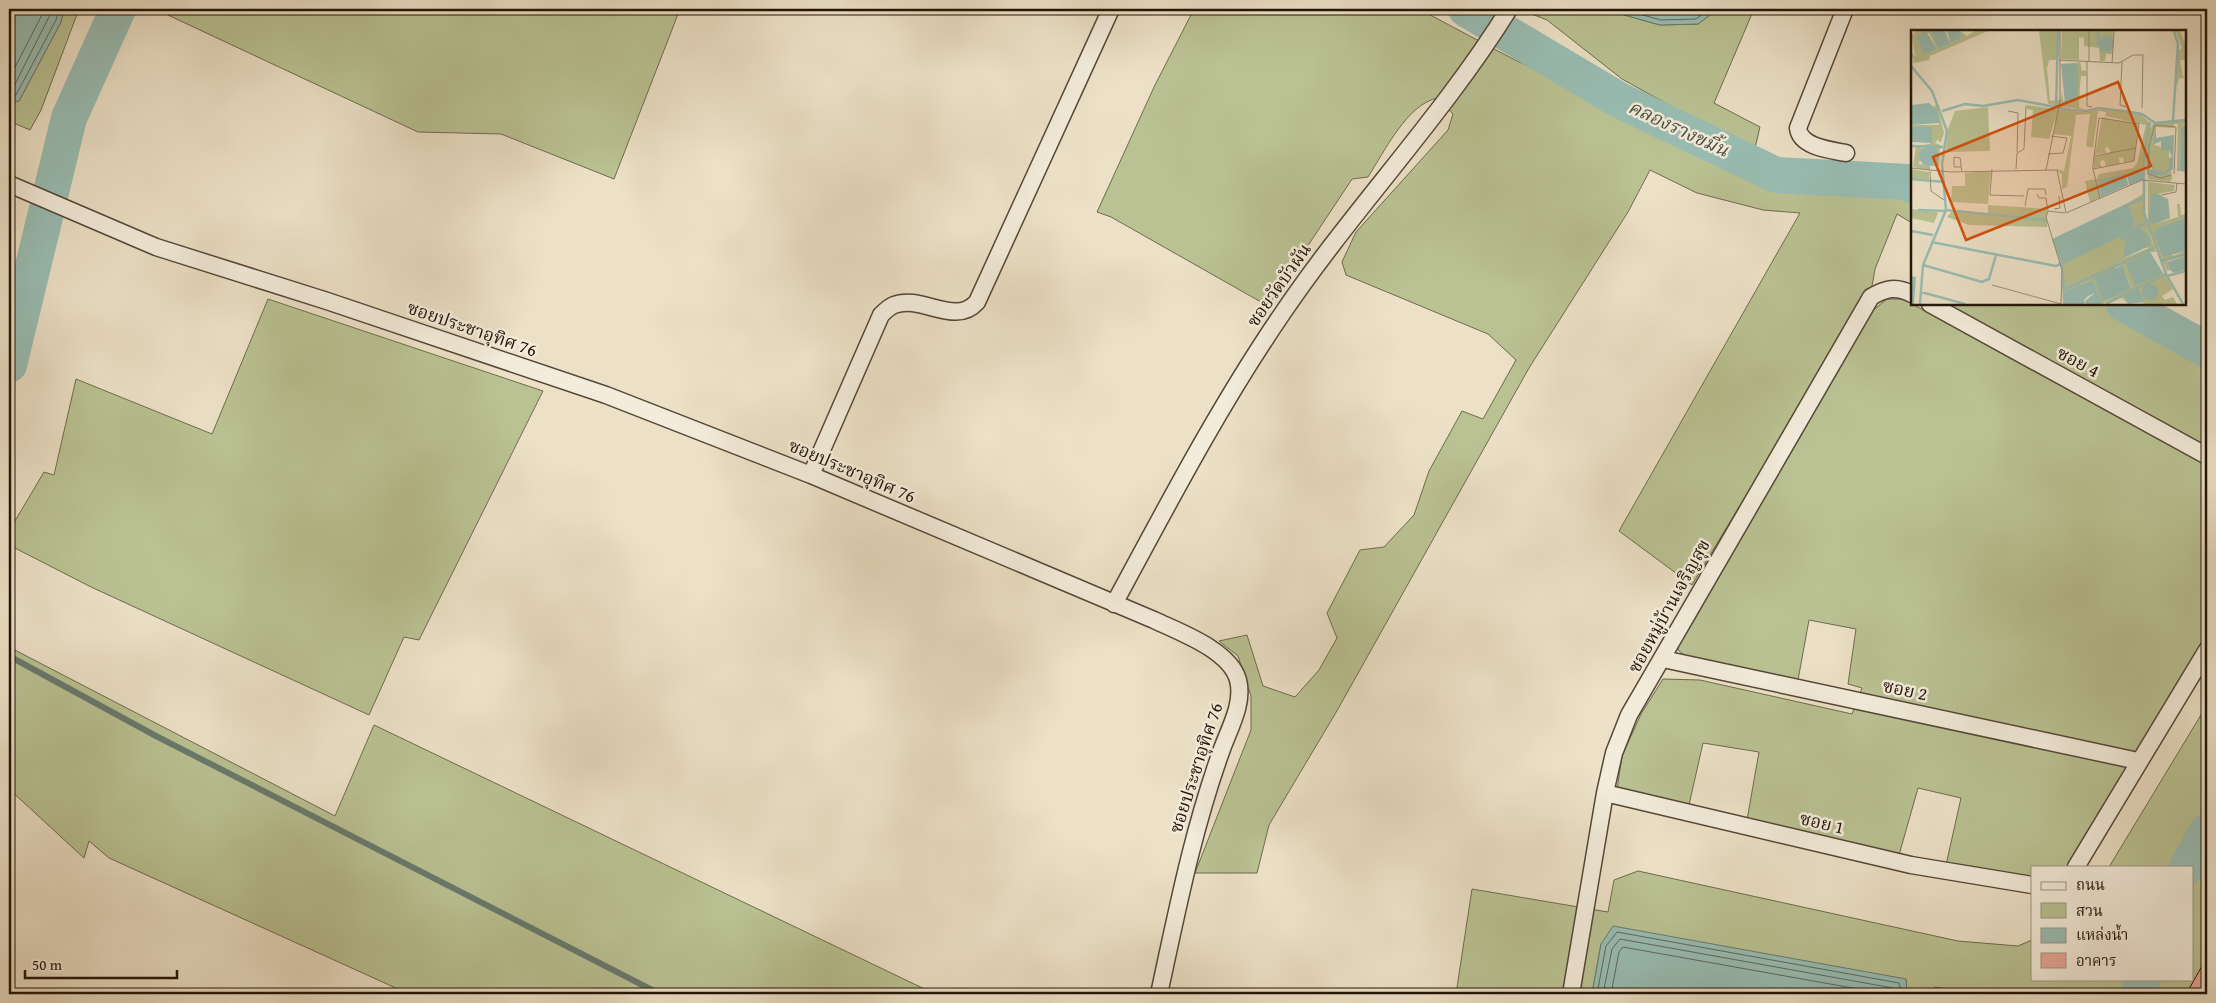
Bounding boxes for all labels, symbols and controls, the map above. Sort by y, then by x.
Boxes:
inset map [1911,30,2186,305]
water label: คลองรางขมิ้น [1624,92,1734,164]
street label: ซอยวัดบัวผัน [1240,237,1318,332]
street label: ซอยประชาอุทิศ 76 [404,294,541,363]
street label: ซอย 4 [2052,339,2104,384]
street label: ซอยประชาอุทิศ 76 [784,432,920,509]
street label: ซอยหมู่บ้านเจริญสุข [1621,534,1717,678]
street label: ซอย 2 [1880,672,1930,707]
street label: ซอยประชาอุทิศ 76 [1162,699,1229,837]
street label: ซอย 1 [1797,804,1847,841]
legend [2031,866,2194,980]
text: ถนน [2076,874,2105,895]
text: สวน [2076,900,2103,921]
text: แหล่งน้ำ [2076,924,2128,945]
scale bar [25,948,178,980]
text: อาคาร [2076,950,2116,971]
text: 50 m [32,954,63,975]

